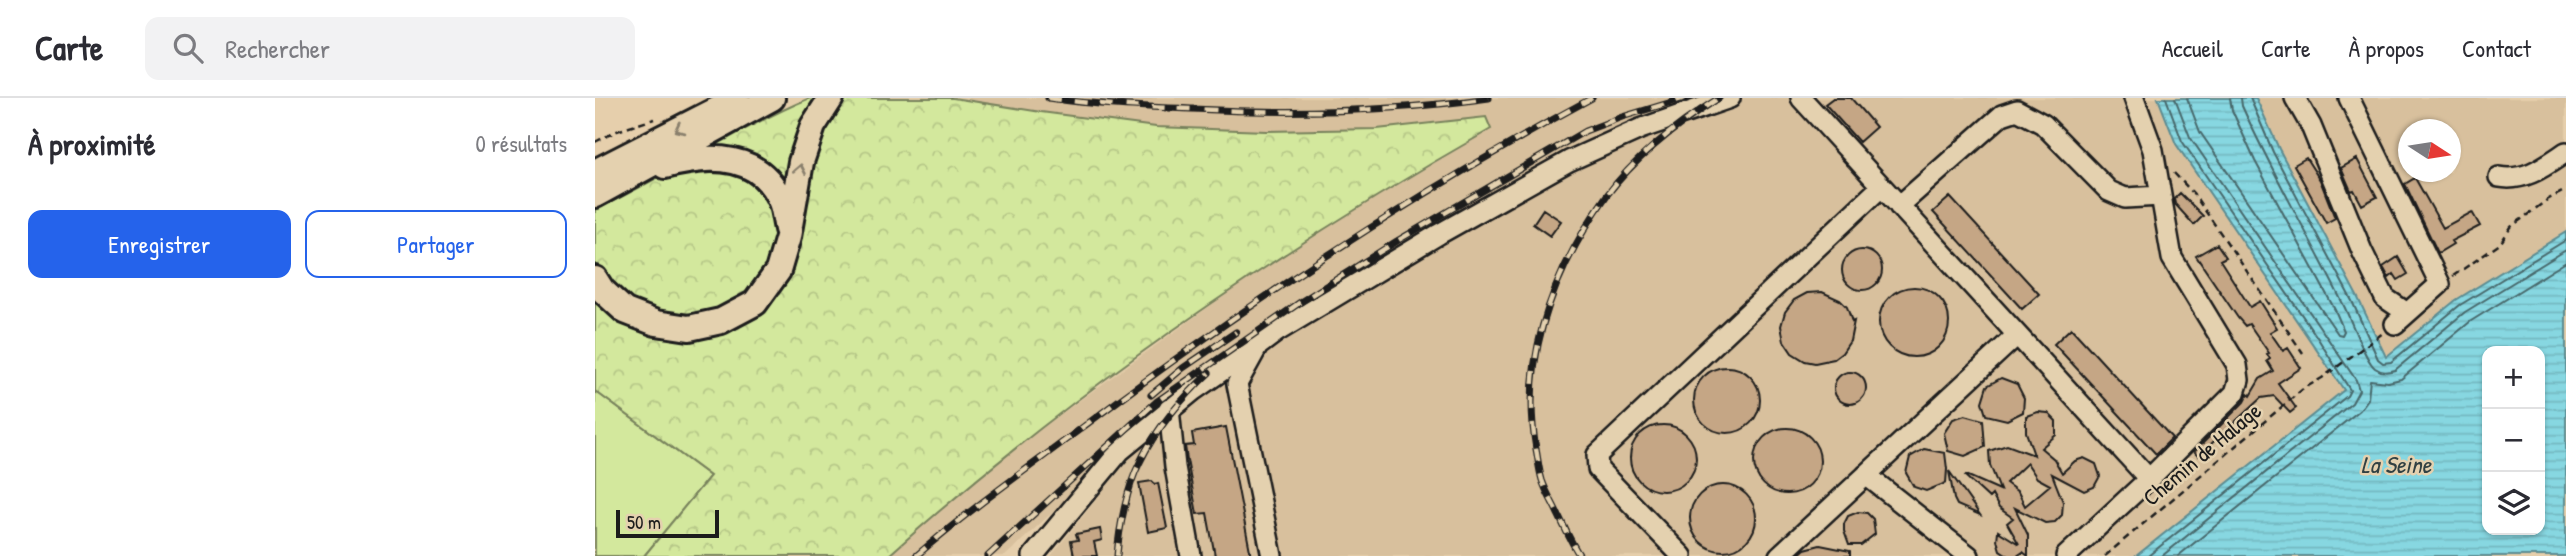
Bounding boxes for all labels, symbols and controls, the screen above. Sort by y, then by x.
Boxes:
search box [145,17,635,80]
text: Carte [35,26,103,70]
icon: search [169,29,207,67]
text: Rechercher [225,31,330,66]
text: Accueil [2162,32,2223,64]
text: Carte [2261,32,2310,64]
text: À propos [2348,32,2424,64]
text: Contact [2462,32,2531,64]
north arrow [2398,119,2461,182]
one-way arrow [674,120,686,134]
text: À proximité [28,124,156,164]
text: 0 résultats [476,128,567,159]
one-way arrow [792,163,807,175]
button: Enregistrer [28,210,291,278]
button: Partager [305,210,567,278]
map controls [2482,346,2545,535]
button: + [2482,346,2545,409]
street label: Chemin de Halage [2136,395,2267,512]
button: − [2482,409,2545,472]
water label: La Seine [2361,448,2433,480]
button: layers [2482,472,2545,535]
scale bar [616,507,719,539]
text: 50 m [627,509,661,535]

